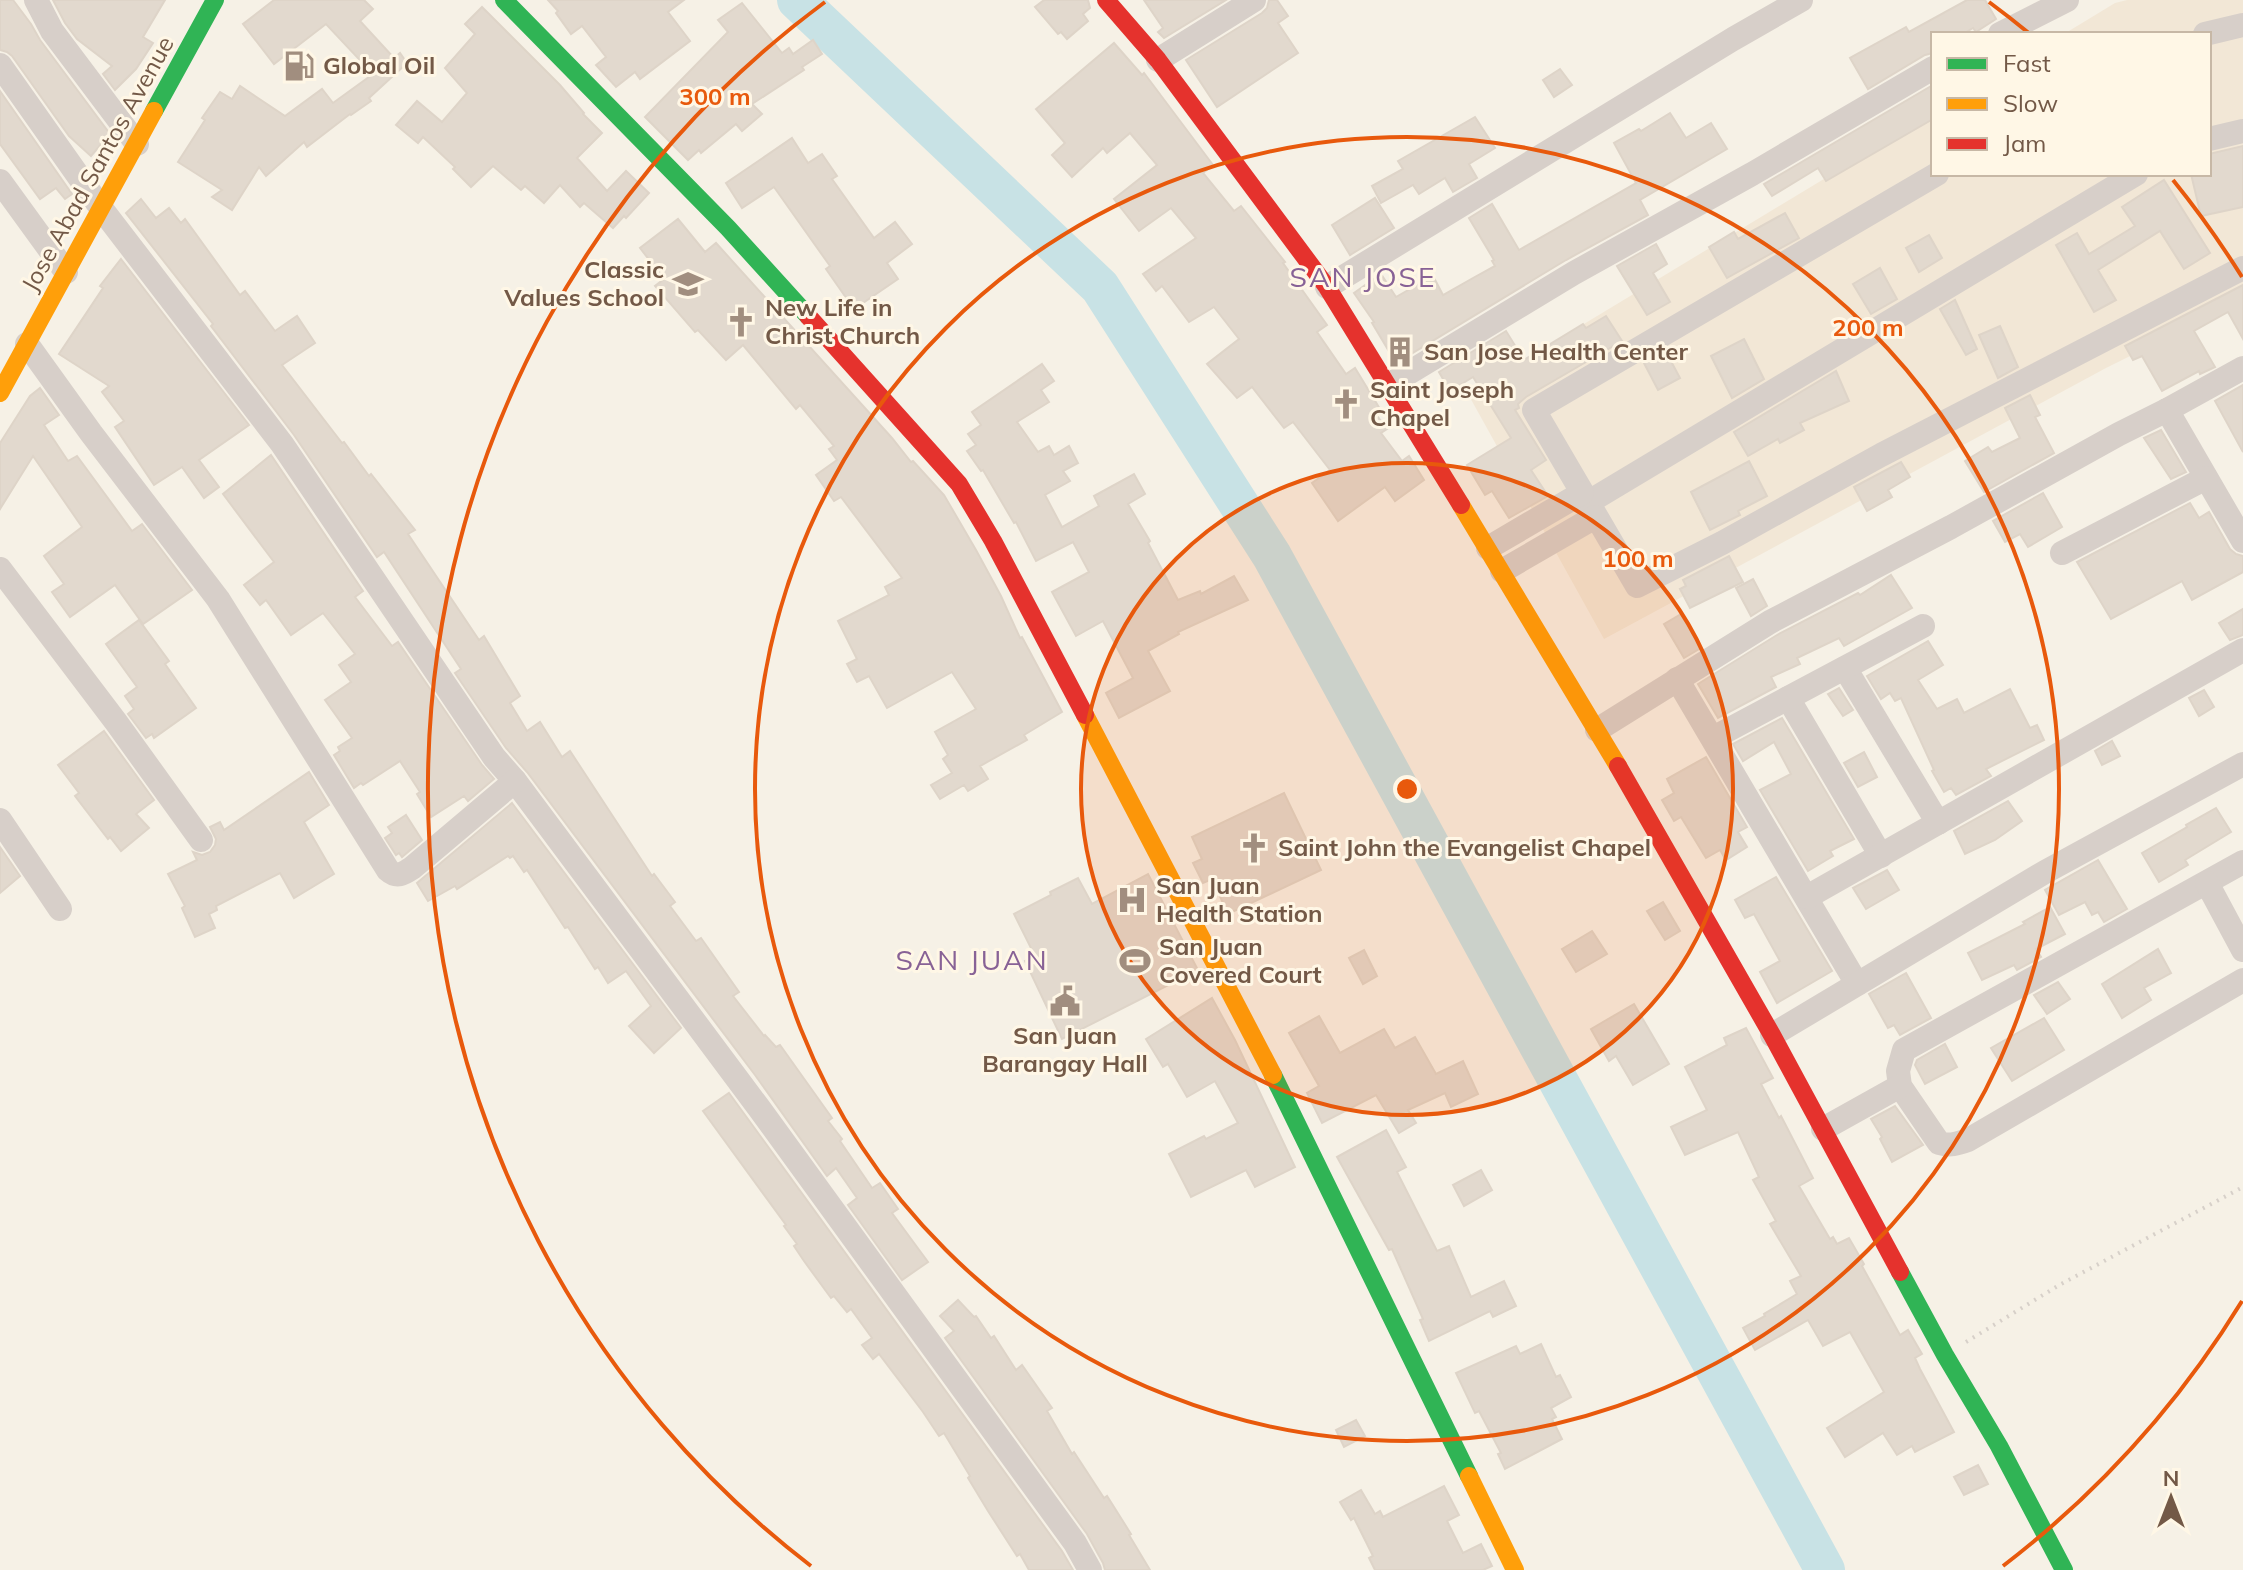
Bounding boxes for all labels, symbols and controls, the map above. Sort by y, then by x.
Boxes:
street label: Jose Abad Santos Avenue [14,31,180,296]
legend [1931,32,2211,176]
text: Fast [2003,48,2051,78]
fuel station icon: Global Oil [282,49,316,83]
place label: Global Oil [323,50,435,80]
text: 300 m [679,81,751,111]
text: Slow [2003,88,2058,118]
text: Jam [2003,128,2046,158]
place label: Classic Values School [503,254,664,312]
district label: SAN JOSE [1290,259,1436,294]
school or university icon: Classic Values School [671,267,705,301]
place label: New Life in Christ Church [765,292,920,350]
church icon: New Life in Christ Church [724,305,758,339]
text: 200 m [1832,312,1904,342]
building icon: San Jose Health Center [1383,335,1417,369]
place label: San Jose Health Center [1424,336,1688,366]
place label: Saint Joseph Chapel [1370,374,1514,432]
church icon: Saint Joseph Chapel [1329,387,1363,421]
text: 100 m [1602,543,1674,573]
centre of rings [1393,775,1421,803]
church icon: Saint John the Evangelist Chapel [1237,831,1271,865]
place label: Saint John the Evangelist Chapel [1278,832,1651,862]
place label: San Juan Health Station [1156,870,1322,928]
hospital icon: San Juan Health Station [1115,883,1149,917]
place label: San Juan Covered Court [1159,931,1322,989]
district label: SAN JUAN [895,942,1049,977]
sports icon: San Juan Covered Court [1118,944,1152,978]
public building icon: San Juan Barangay Hall [1048,984,1082,1018]
place label: San Juan Barangay Hall [982,1020,1148,1078]
north arrow [2131,1458,2211,1538]
text: N [2163,1464,2179,1492]

